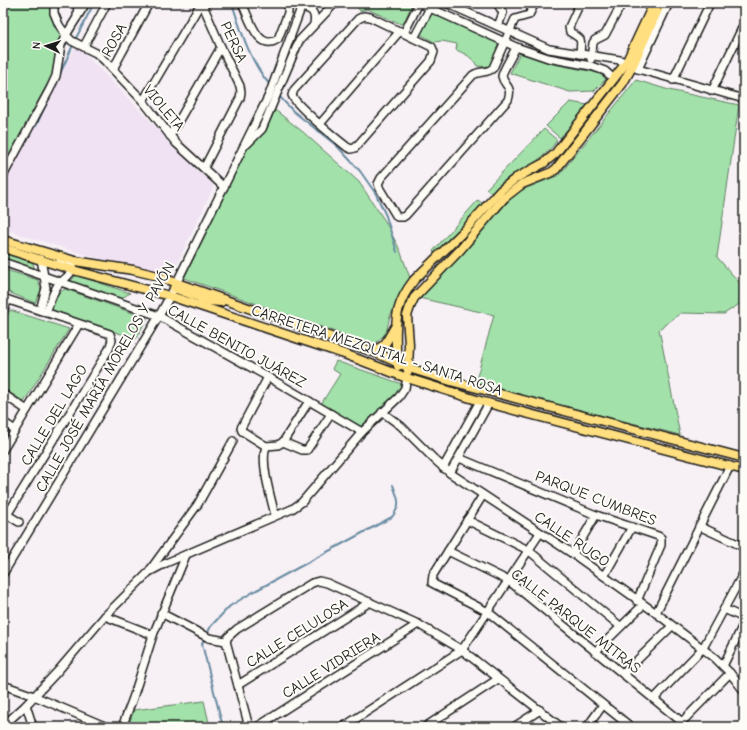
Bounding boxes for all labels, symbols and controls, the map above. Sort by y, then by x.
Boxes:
street label: PERSA [217,19,251,66]
street label: ROSA [98,20,131,60]
north arrow [26,26,66,66]
text: N [30,41,43,49]
street label: VIOLETA [139,81,189,135]
street label: CALLE JOSÉ MARÍA MORELOS Y PAVÓN [31,258,178,495]
street label: CALLE BENITO JUÁREZ [165,300,310,392]
street label: CARRETERA MEZQUITAL - SANTA ROSA [249,301,505,399]
street label: CALLE DEL LAGO [17,361,91,469]
street label: PARQUE CUMBRES [533,467,659,529]
street label: CALLE RUGO [531,507,613,571]
street label: CALLE PARQUE MITRAS [508,565,644,677]
street label: CALLE CELULOSA [243,594,351,671]
street label: CALLE VIDRIERA [279,628,383,702]

